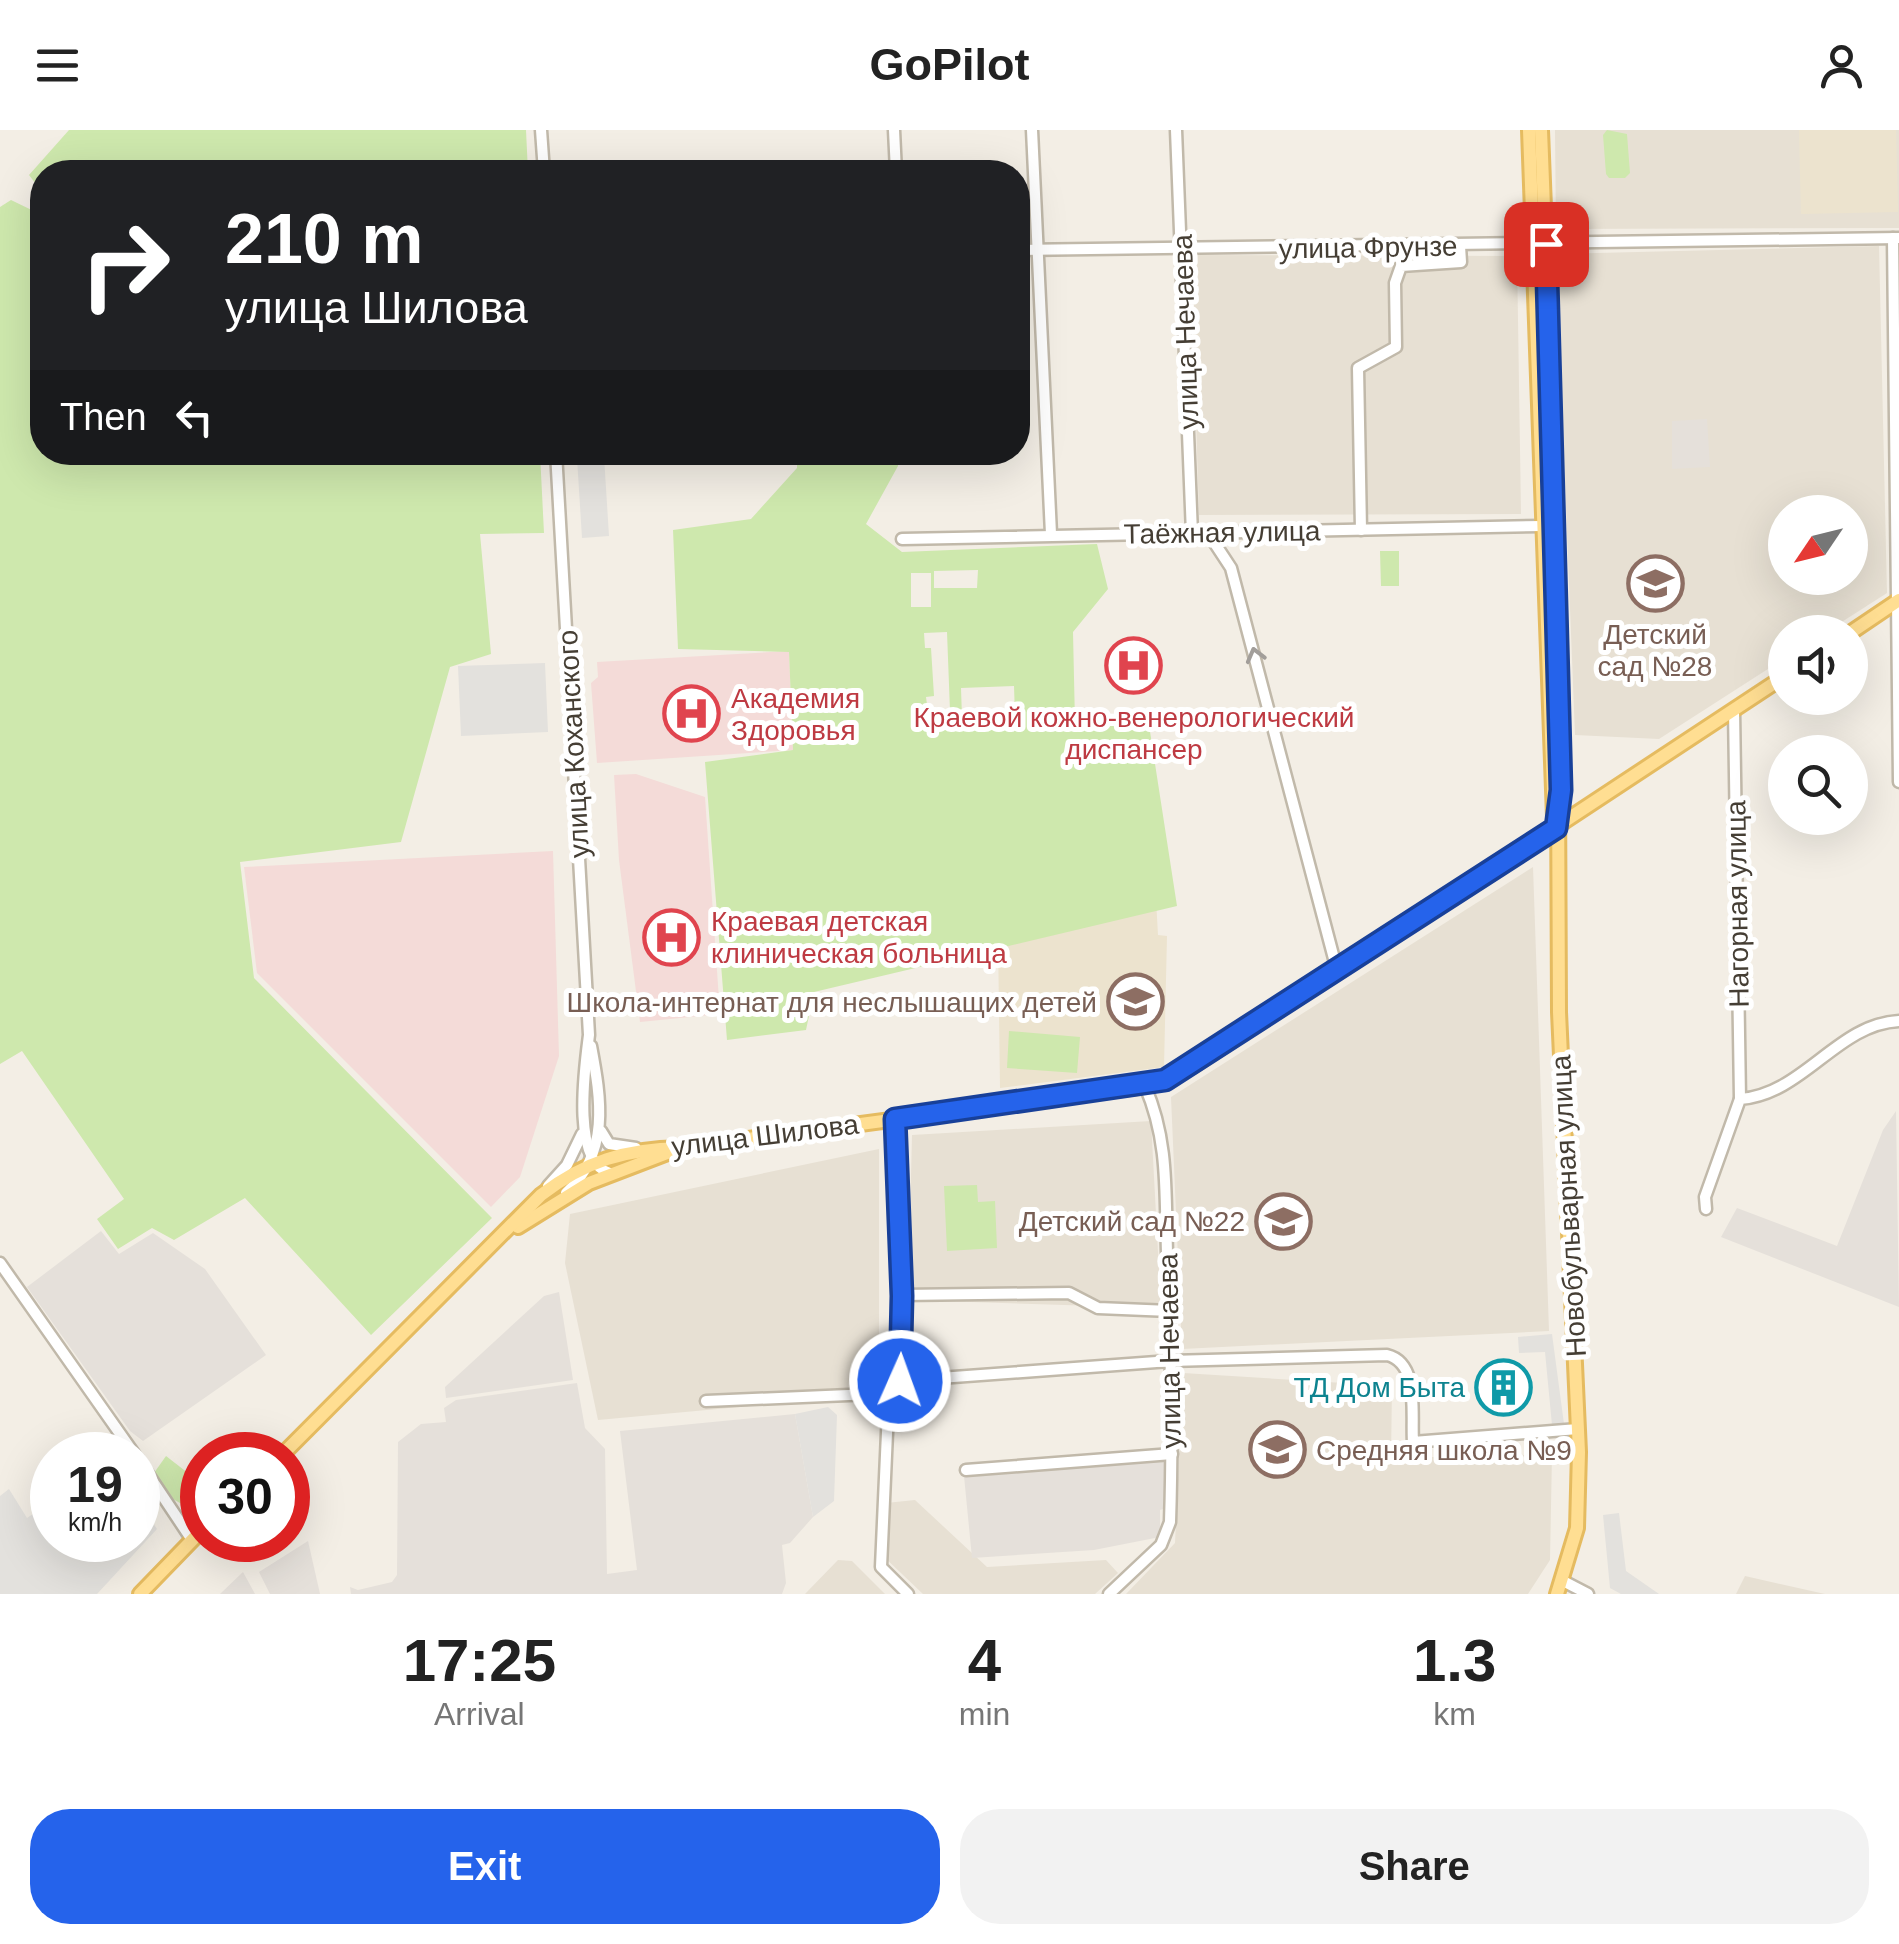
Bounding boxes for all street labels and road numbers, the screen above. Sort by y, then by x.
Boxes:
street label: улица Фрунзе [1278,230,1458,265]
street label: улица Нечаева [1167,233,1204,430]
street label: Таёжная улица [1123,515,1321,550]
street label: улица Коханского [552,629,595,859]
street label: Нагорная улица [1720,800,1755,1008]
street label: Новобульварная улица [1545,1054,1592,1358]
street label: улица Шилова [670,1109,861,1162]
street label: улица Нечаева [1152,1253,1187,1449]

